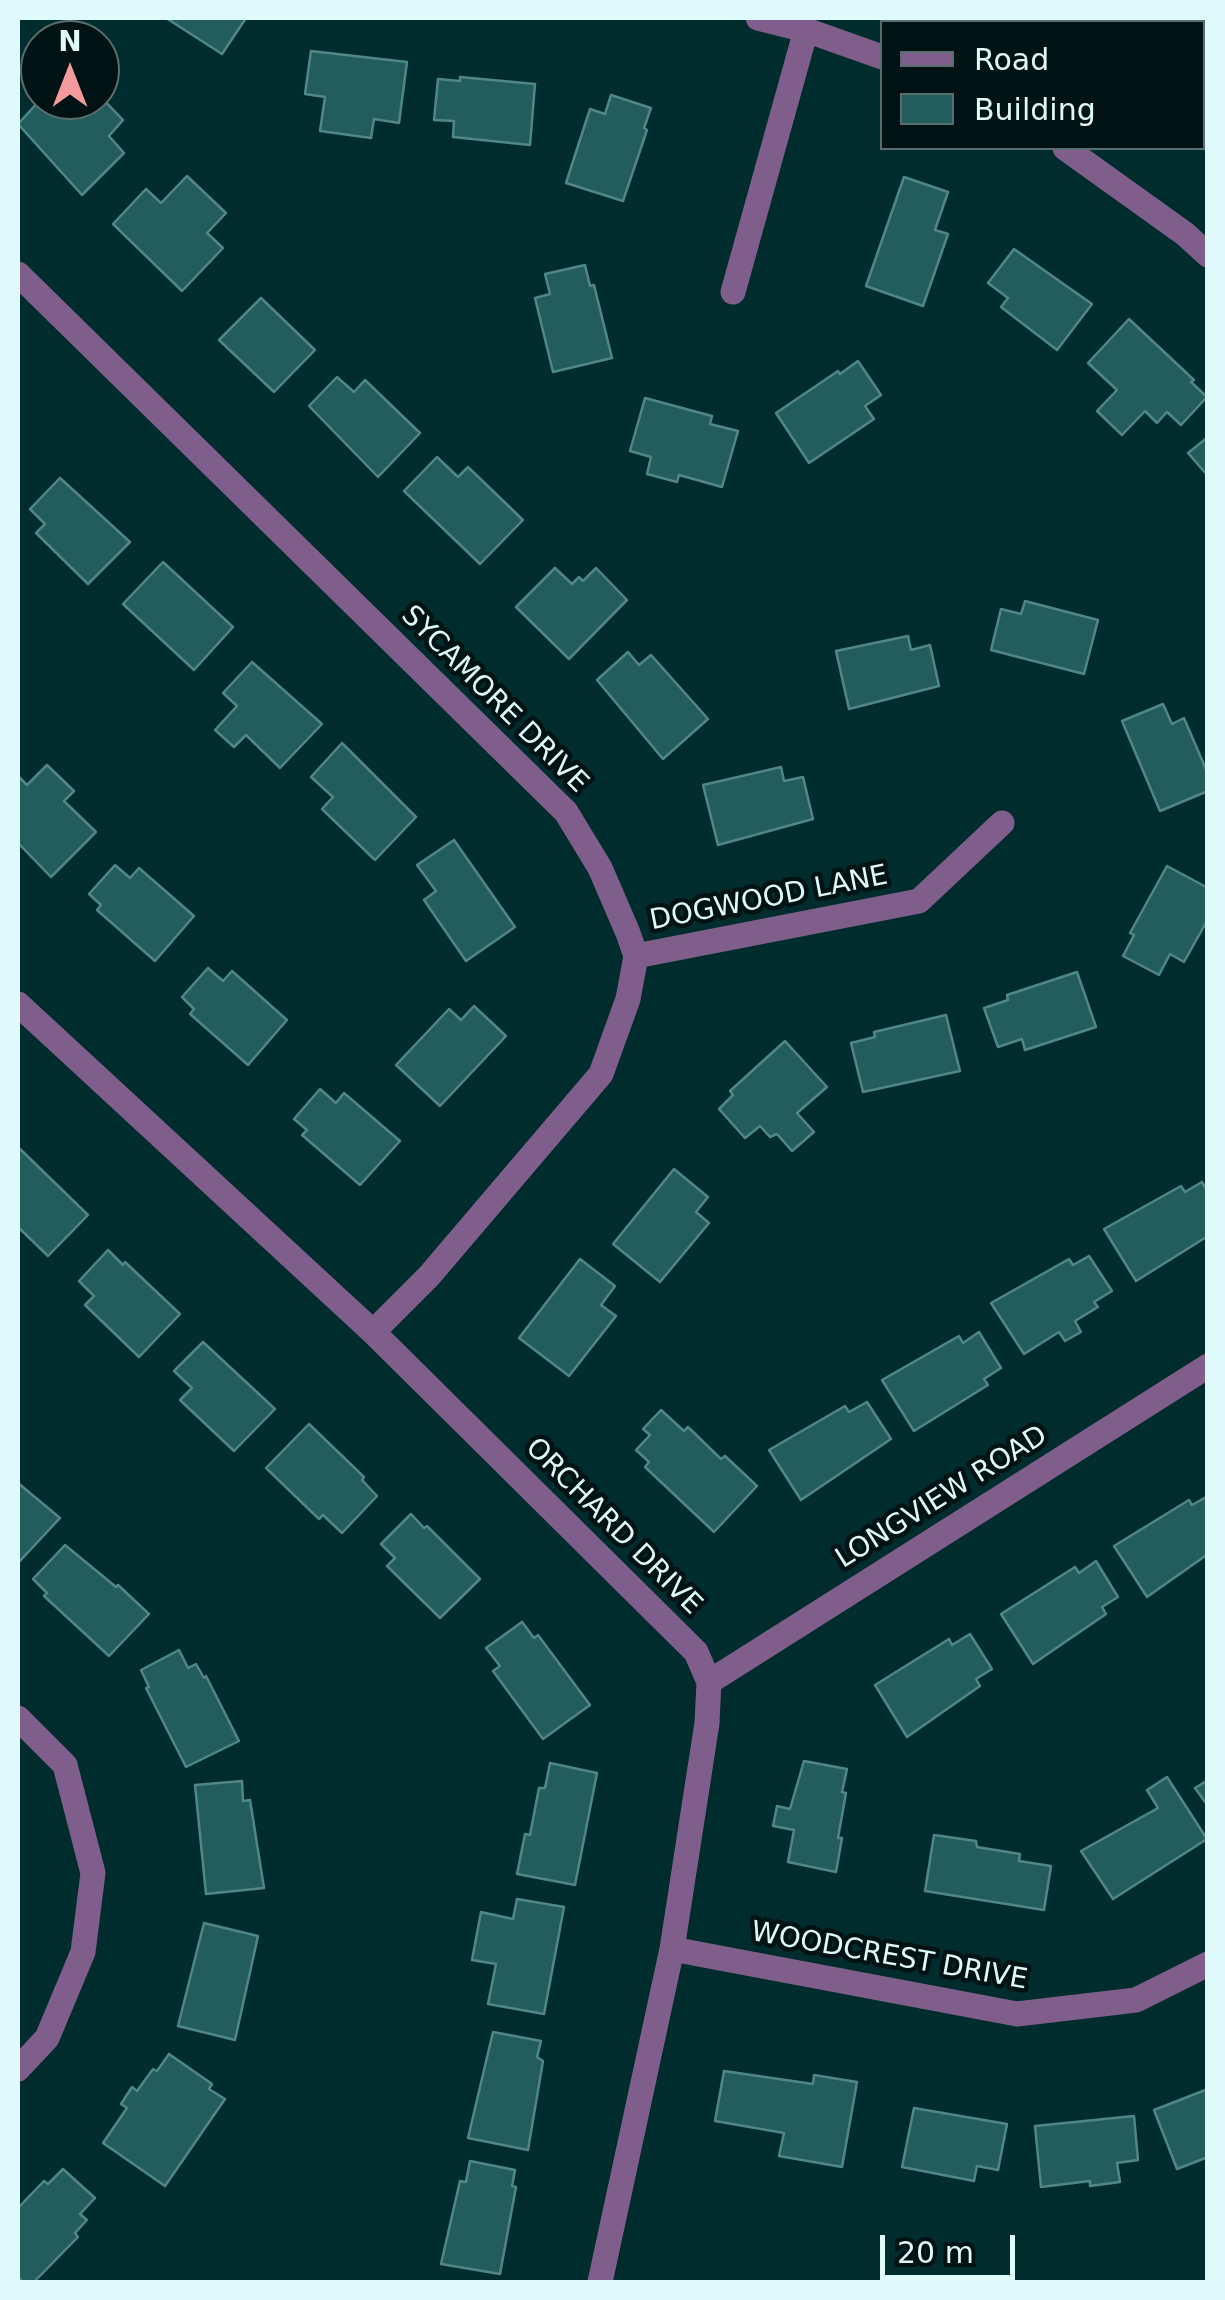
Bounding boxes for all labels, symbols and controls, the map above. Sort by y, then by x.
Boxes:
north arrow [20,20,120,120]
legend [880,20,1205,150]
text: N [58,25,82,58]
text: Road [974,42,1049,77]
text: Building [974,92,1096,127]
street label: SYCAMORE DRIVE [394,600,594,800]
street label: DOGWOOD LANE [647,859,891,939]
street label: LONGVIEW ROAD [830,1419,1054,1577]
street label: ORCHARD DRIVE [518,1432,708,1622]
street label: WOODCREST DRIVE [748,1916,1030,1998]
scale bar [885,2215,1020,2277]
text: 20 m [897,2235,974,2270]

